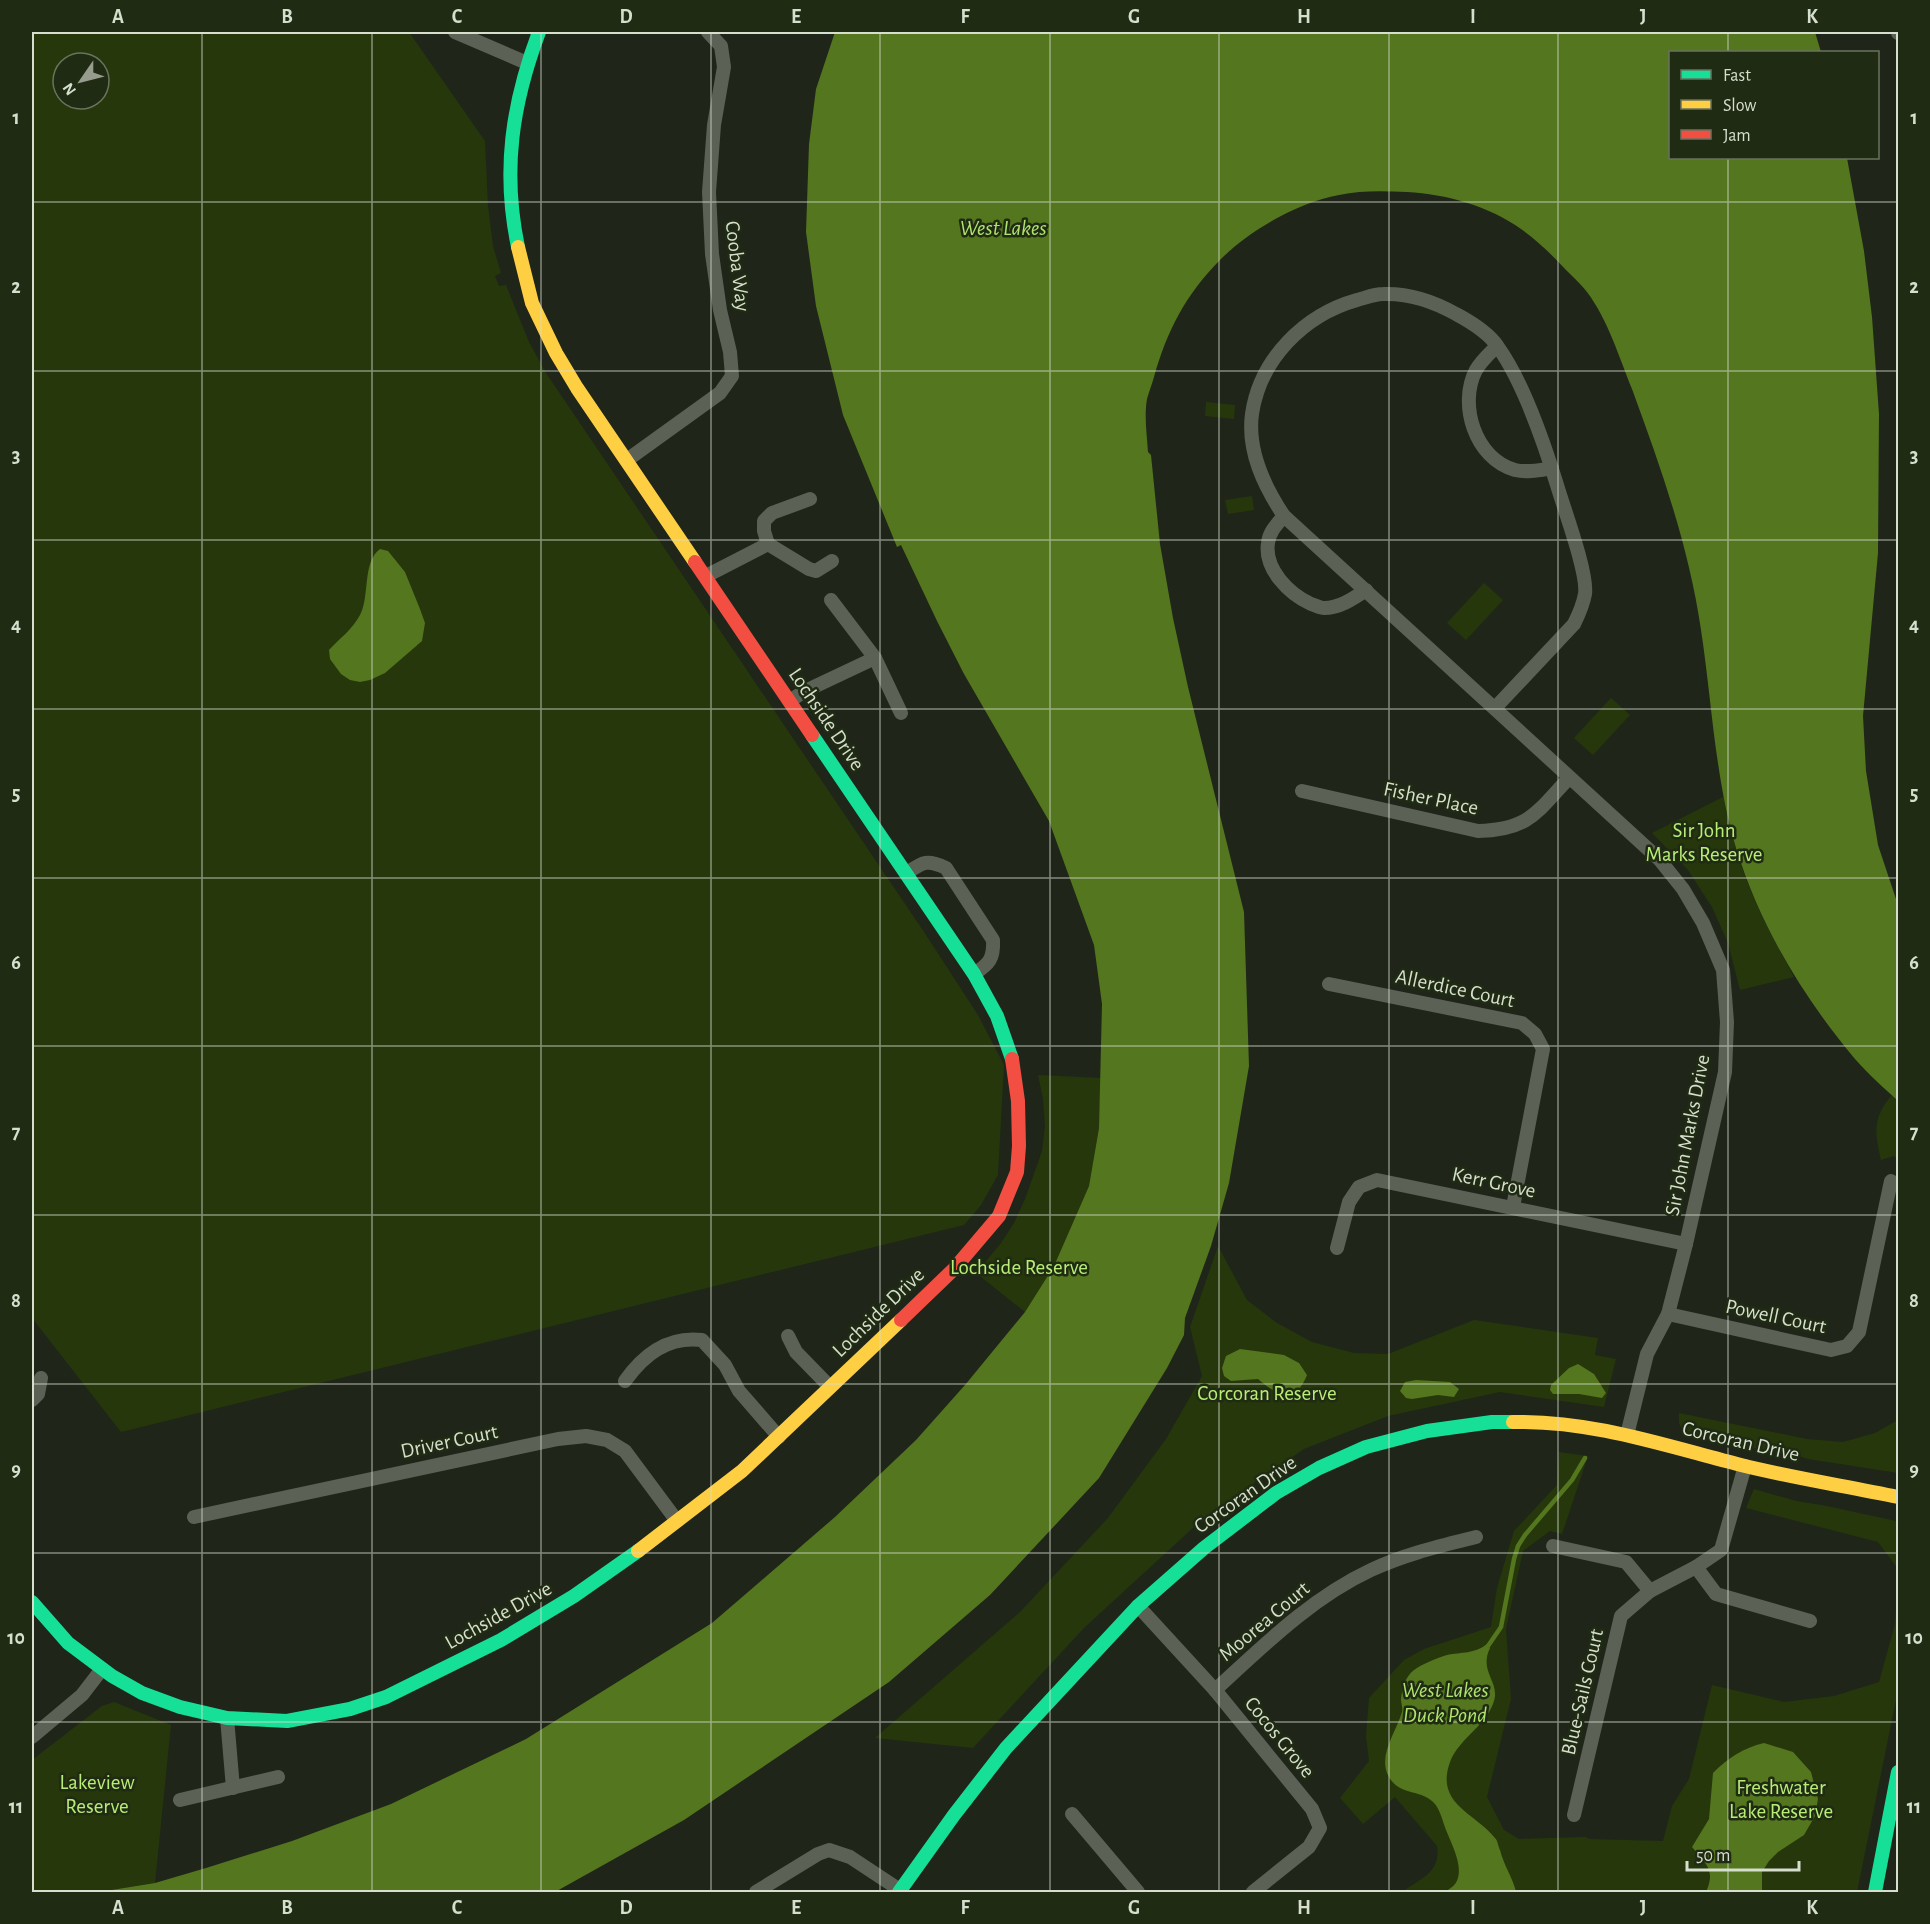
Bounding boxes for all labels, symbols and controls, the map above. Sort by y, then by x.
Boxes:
text: A [112,7,124,27]
text: B [281,7,293,27]
text: C [452,7,463,27]
text: D [619,7,633,27]
text: E [791,7,801,27]
text: F [960,7,970,27]
text: G [1128,7,1140,27]
text: H [1297,7,1311,27]
text: I [1470,7,1476,27]
text: J [1640,7,1646,27]
text: K [1806,7,1818,27]
north arrow [51,51,111,111]
legend [1669,51,1879,159]
text: Fast [1723,67,1751,85]
text: N [60,80,79,98]
text: Slow [1723,97,1756,115]
text: 1 [12,108,20,128]
text: 1 [1910,108,1918,128]
text: Jam [1723,127,1751,145]
water label: West Lakes [960,217,1046,239]
street label: Cooba Way [722,220,753,313]
text: 2 [11,277,21,297]
text: 2 [1909,277,1919,297]
text: 3 [12,446,20,466]
text: 3 [1910,446,1918,466]
text: 4 [11,615,21,635]
text: 4 [1909,615,1919,635]
street label: Lochside Drive [785,664,868,774]
street label: Fisher Place [1382,778,1480,819]
text: 5 [12,784,20,804]
text: 5 [1910,784,1918,804]
park label: Sir John Marks Reserve [1646,820,1762,865]
text: 6 [11,953,21,973]
text: 6 [1909,953,1919,973]
street label: Allerdice Court [1394,966,1517,1011]
street label: Sir John Marks Drive [1662,1053,1713,1218]
text: 7 [12,1122,21,1142]
text: 7 [1910,1122,1919,1142]
street label: Kerr Grove [1450,1163,1538,1202]
park label: Lochside Reserve [950,1257,1088,1278]
street label: Lochside Drive [828,1264,928,1361]
text: 8 [11,1291,21,1311]
text: 8 [1909,1291,1919,1311]
street label: Powell Court [1724,1296,1828,1337]
park label: Corcoran Reserve [1197,1383,1337,1404]
street label: Corcoran Drive [1680,1418,1802,1465]
street label: Driver Court [399,1421,500,1462]
street label: Corcoran Drive [1190,1452,1300,1537]
text: 9 [11,1460,21,1480]
text: 9 [1909,1460,1919,1480]
street label: Moorea Court [1215,1577,1314,1665]
street label: Lochside Drive [441,1578,555,1653]
street label: Blue-Sails Court [1558,1627,1607,1757]
text: 10 [7,1628,25,1648]
text: 10 [1905,1628,1923,1648]
water label: West Lakes Duck Pond [1402,1679,1488,1726]
street label: Cocos Grove [1241,1693,1319,1782]
park label: Lakeview Reserve [59,1772,135,1817]
park label: Freshwater Lake Reserve [1729,1777,1833,1822]
text: 11 [9,1797,23,1817]
text: 11 [1907,1797,1921,1817]
scale bar [1687,1834,1800,1872]
text: 50 m [1696,1847,1730,1865]
text: A [112,1898,124,1918]
text: B [281,1898,293,1918]
text: C [452,1898,463,1918]
text: D [619,1898,633,1918]
text: E [791,1898,801,1918]
text: F [960,1898,970,1918]
text: G [1128,1898,1140,1918]
text: H [1297,1898,1311,1918]
text: I [1470,1898,1476,1918]
text: J [1640,1898,1646,1918]
text: K [1806,1898,1818,1918]

